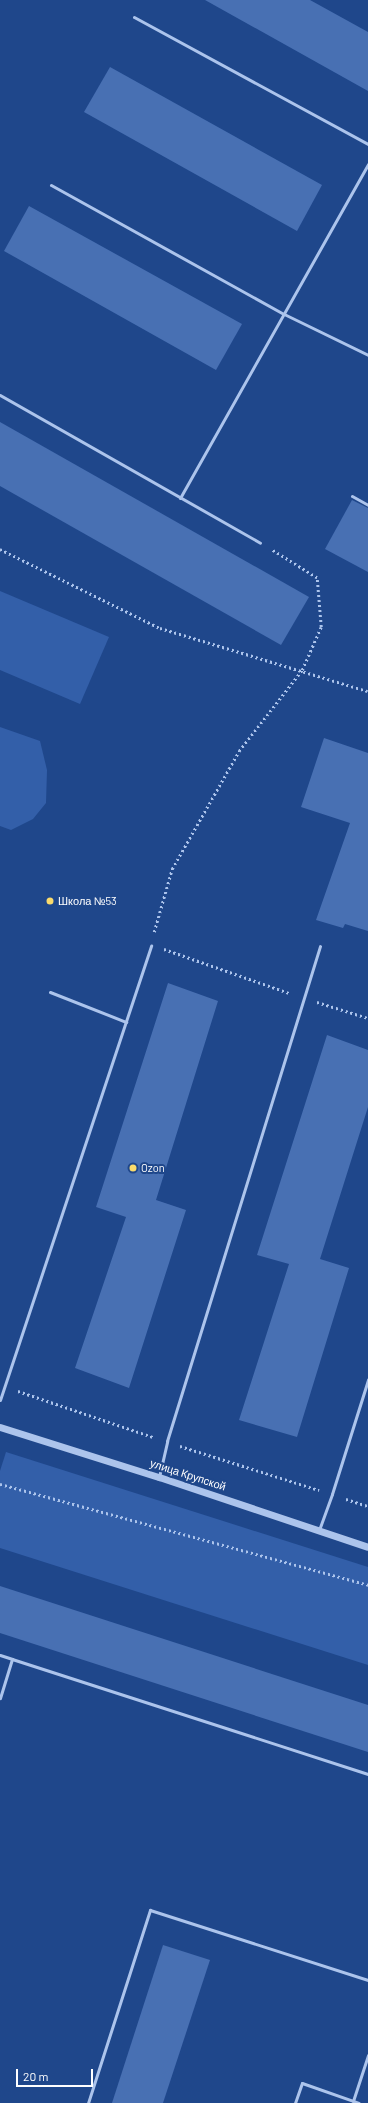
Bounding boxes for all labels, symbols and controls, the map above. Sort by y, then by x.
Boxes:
place label: Школа №53 [58,894,117,908]
marker: Школа №53 [45,896,55,906]
place label: Ozon [141,1161,165,1175]
marker: Ozon [128,1163,138,1173]
street label: улица Крупской [148,1457,228,1493]
scale bar [18,2061,95,2087]
text: 20 m [23,2069,49,2083]

